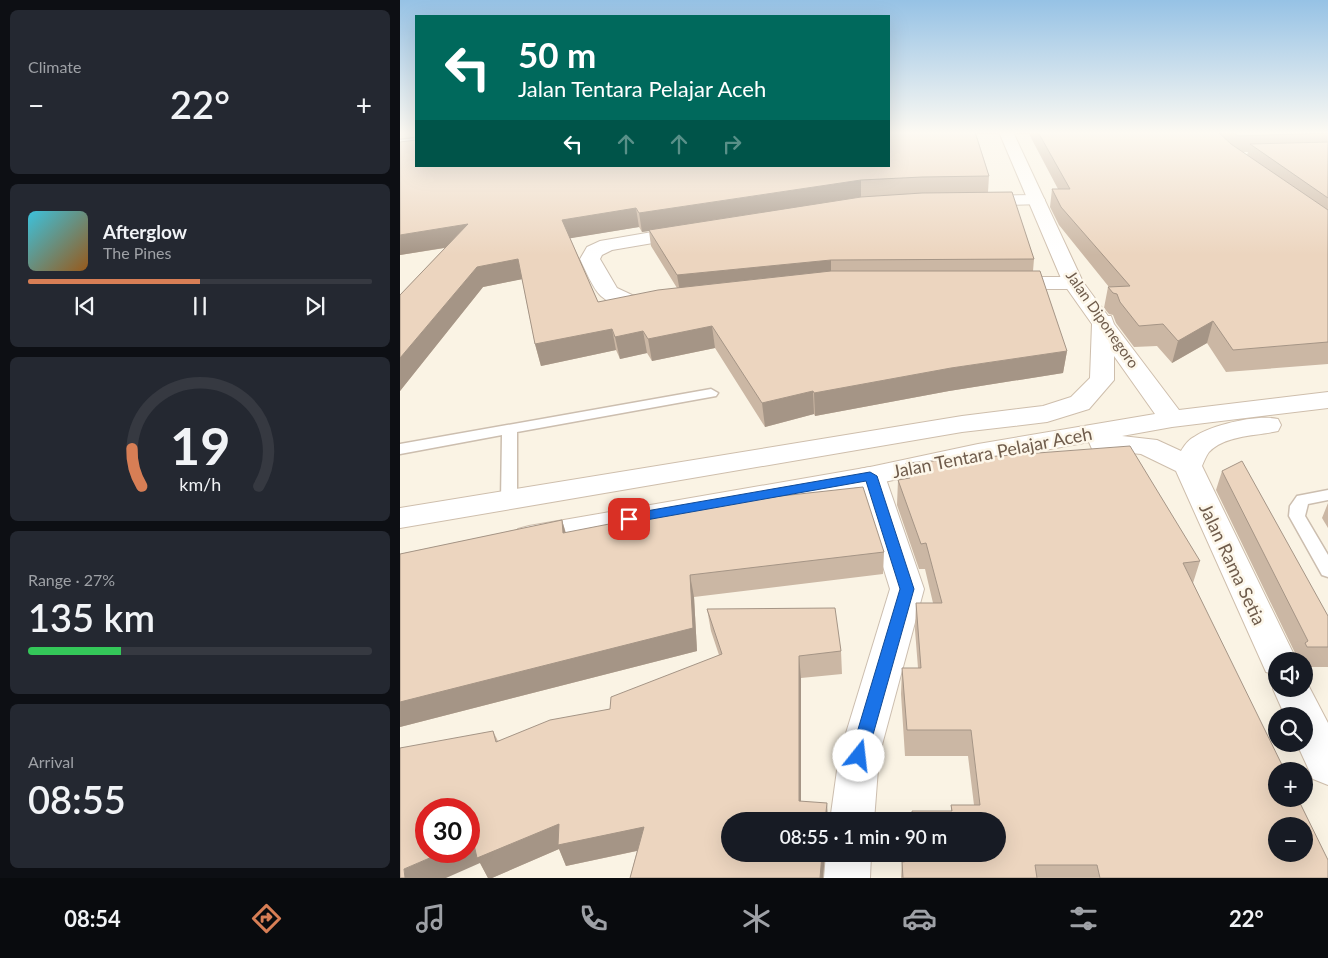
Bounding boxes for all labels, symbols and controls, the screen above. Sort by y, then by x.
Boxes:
text: 50 m [518,33,596,75]
icon: left [435,35,500,100]
text: Climate [28,57,81,76]
text: Jalan Tentara Pelajar Aceh [518,75,766,102]
text: 22° [170,81,230,127]
text: − [28,88,44,122]
text: + [356,88,372,122]
icon: left [559,130,587,158]
icon: ahead [612,130,640,158]
icon: ahead [665,130,693,158]
icon: right [718,130,746,158]
text: Afterglow [103,220,187,243]
text: The Pines [103,243,172,262]
street label: Jalan Diponegoro [1063,267,1143,371]
icon: previous [71,292,99,320]
icon: pause [186,292,214,320]
icon: next [301,292,329,320]
text: 19 [170,414,230,476]
street label: Jalan Tentara Pelajar Aceh [890,422,1094,482]
text: km/h [179,473,221,495]
pin [608,498,650,540]
street label: Jalan Rama Setia [1195,500,1271,628]
icon: arrive [615,505,643,533]
text: Range · 27% [28,570,115,589]
text: 135 km [28,594,155,640]
map controls [1268,652,1313,862]
button: sound [1268,652,1313,697]
button: search [1268,707,1313,752]
position arrow [832,729,884,781]
text: Arrival [28,752,74,771]
button: + [1268,762,1313,807]
text: 08:55 [28,776,126,822]
speed limit sign: 30 [415,798,480,863]
button: − [1268,817,1313,862]
text: 08:55 · 1 min · 90 m [780,825,947,848]
icon: directions [249,901,284,936]
icon: music [413,901,448,936]
icon: phone [576,901,611,936]
icon: climate [739,901,774,936]
icon: car [902,901,937,936]
icon: filters [1066,901,1101,936]
text: 08:54 [64,905,121,932]
text: 22° [1229,905,1264,932]

